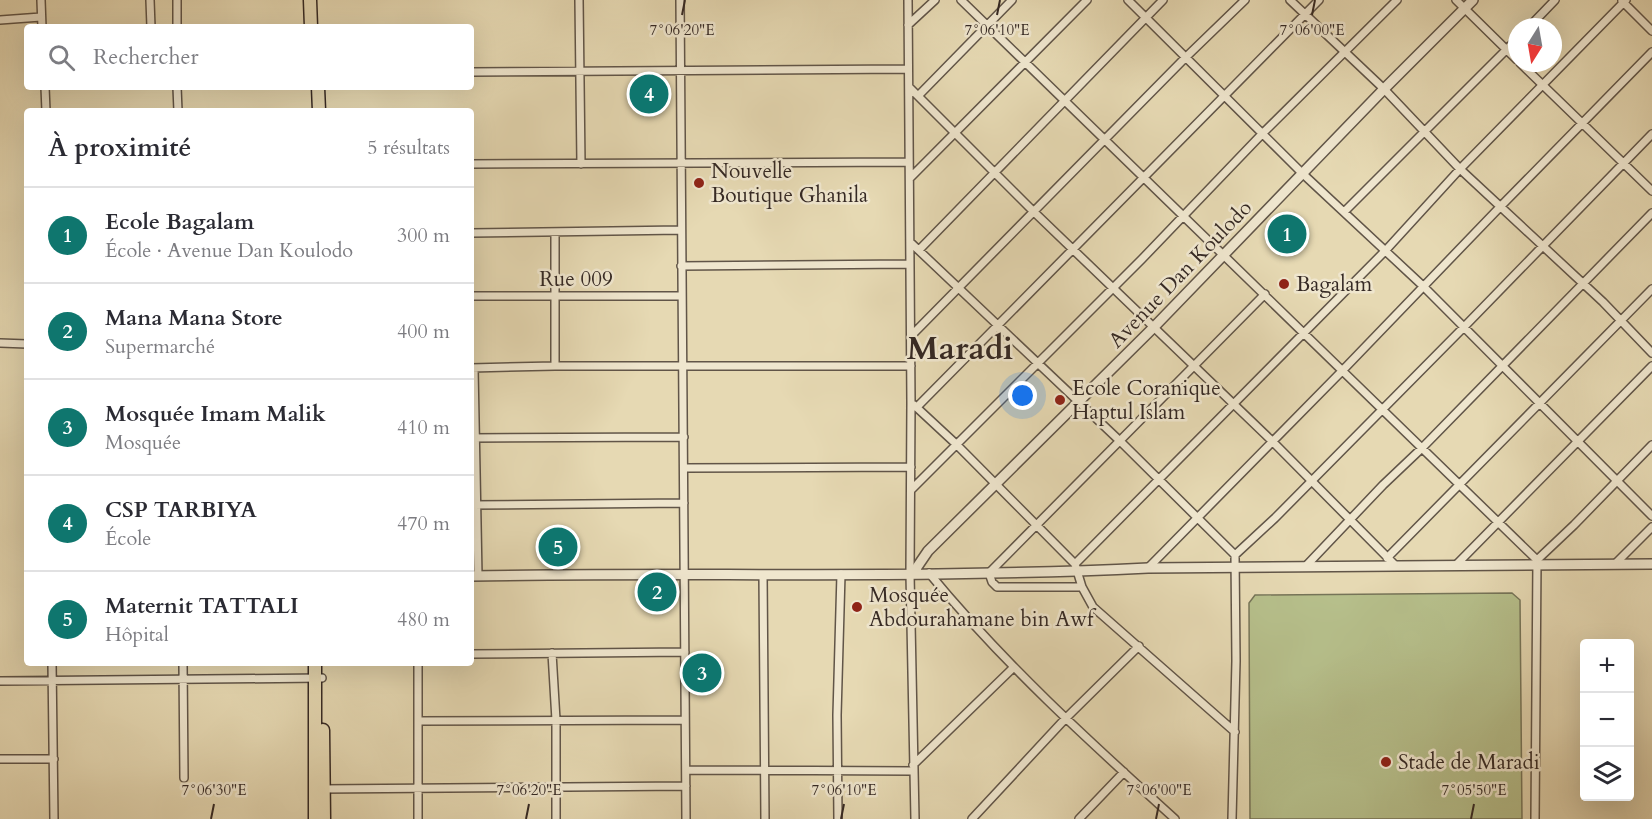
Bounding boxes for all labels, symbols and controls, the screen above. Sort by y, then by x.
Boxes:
north arrow [1508,18,1562,72]
text: 7°06'20"E [650,20,714,40]
text: 7°06'10"E [965,20,1029,40]
text: 7°06'00"E [1280,20,1344,40]
search box [24,24,474,90]
icon: search [45,41,78,74]
text: Rechercher [93,42,198,72]
pin: 4 [630,72,668,116]
text: À proximité [48,130,191,165]
text: 5 résultats [367,134,450,161]
place label: Nouvelle Boutique Ghanila [711,157,868,210]
marker: Nouvelle Boutique Ghanila [692,176,706,190]
street label: Avenue Dan Koulodo [1102,194,1259,355]
text: Ecole Bagalam [105,207,254,237]
pin: 1 [1268,212,1306,256]
text: 1 [62,222,73,249]
text: 300 m [397,222,450,249]
text: École · Avenue Dan Koulodo [105,237,353,264]
street label: Rue 009 [539,265,613,294]
place label: Bagalam [1296,270,1373,299]
marker: Bagalam [1277,277,1291,291]
text: Mana Mana Store [105,303,283,333]
text: 2 [62,318,73,345]
text: 400 m [397,318,450,345]
district label: Maradi [907,326,1013,371]
text: Supermarché [105,333,215,360]
place label: Ecole Coranique Haptul Islam [1072,374,1221,427]
your location [1008,381,1037,410]
marker: Ecole Coranique Haptul Islam [1053,393,1067,407]
text: Mosquée Imam Malik [105,399,326,429]
text: 3 [62,414,73,441]
text: 410 m [397,414,450,441]
text: Mosquée [105,429,181,456]
text: CSP TARBIYA [105,495,257,525]
text: 4 [62,510,73,537]
text: 470 m [397,510,450,537]
pin: 5 [538,524,578,570]
text: École [105,525,151,552]
pin: 2 [638,570,676,614]
place label: Mosquée Abdourahamane bin Awf [869,581,1097,634]
text: Maternit TATTALI [105,591,298,621]
marker: Mosquée Abdourahamane bin Awf [850,600,864,614]
text: 5 [62,606,73,633]
text: 480 m [397,606,450,633]
text: Hôpital [105,621,169,648]
map controls [1580,639,1634,801]
button: + [1580,639,1634,693]
pin: 3 [682,650,722,696]
button: − [1580,693,1634,747]
button: layers [1580,747,1634,801]
place label: Stade de Maradi [1398,748,1540,777]
marker: Stade de Maradi [1379,755,1393,769]
text: 7°06'30"E [182,780,246,800]
text: 7°06'20"E [497,780,561,800]
text: 7°06'10"E [812,780,876,800]
text: 7°06'00"E [1127,780,1191,800]
text: 7°05'50"E [1442,780,1506,800]

